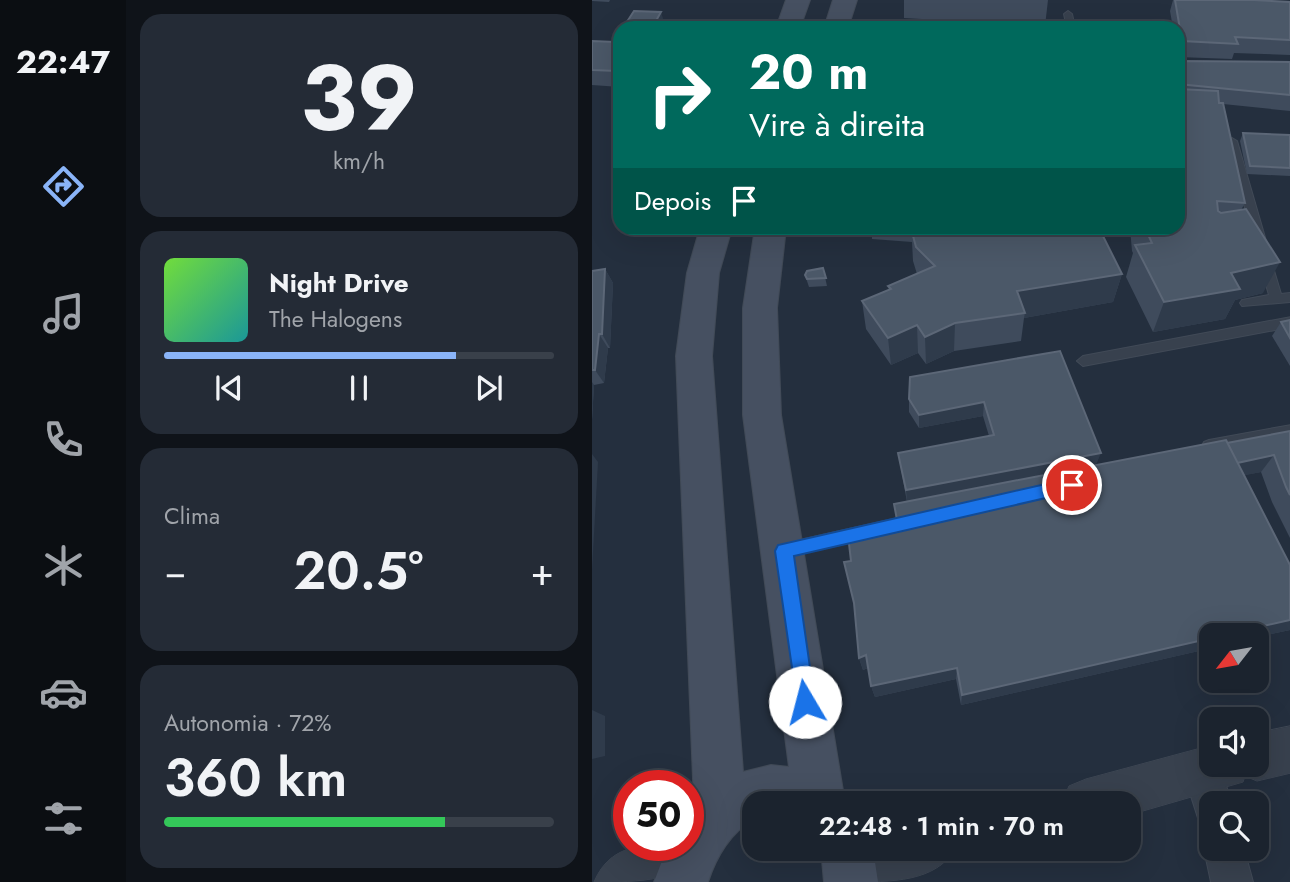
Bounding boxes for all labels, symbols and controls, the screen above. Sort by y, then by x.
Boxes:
text: 39 [300,33,418,164]
text: 20 m [749,37,868,107]
text: 22:47 [16,39,110,85]
icon: right [634,49,725,140]
text: Vire à direita [749,102,925,148]
text: km/h [333,144,385,178]
icon: directions [39,162,88,211]
text: Depois [634,182,711,220]
icon: arrive [725,182,763,220]
text: Night Drive [269,264,409,302]
icon: music [39,289,88,338]
text: The Halogens [269,302,402,336]
icon: previous [210,369,248,407]
icon: pause [340,369,378,407]
icon: next [470,369,508,407]
icon: phone [39,415,88,464]
pin [1042,455,1102,515]
icon: arrive [1053,466,1091,504]
text: Clima [164,499,220,533]
text: 20.5° [294,533,423,609]
icon: climate [39,541,88,590]
text: − [164,544,186,599]
text: + [531,544,554,599]
north arrow [1199,623,1269,693]
map controls [1199,623,1269,861]
position arrow [768,665,842,739]
icon: car [39,668,88,717]
text: Autonomia · 72% [164,706,332,740]
button: sound [1199,707,1269,777]
text: 360 km [164,740,347,816]
speed limit sign: 50 [613,770,704,861]
button: search [1199,791,1269,861]
icon: filters [39,794,88,843]
text: 22:48 · 1 min · 70 m [819,807,1064,845]

